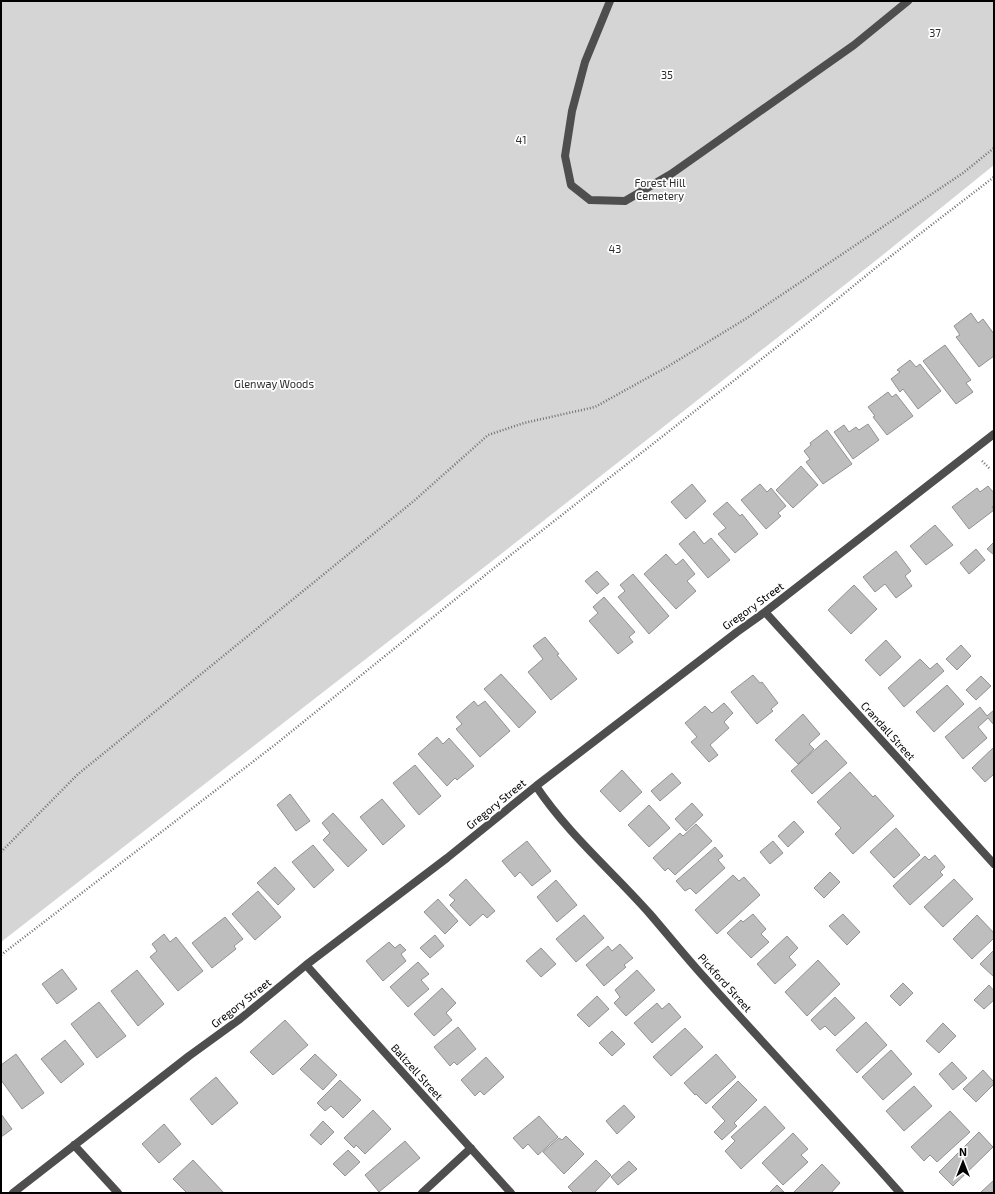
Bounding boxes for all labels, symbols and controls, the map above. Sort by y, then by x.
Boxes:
park label: 37 [929,26,941,39]
park label: 35 [661,68,673,81]
park label: 41 [515,133,527,146]
park label: Forest Hill Cemetery [634,176,686,202]
park label: 43 [609,242,621,255]
park label: Glenway Woods [234,377,314,390]
street label: Gregory Street [720,579,786,632]
street label: Crandall Street [859,699,918,763]
street label: Gregory Street [463,776,528,831]
street label: Pickford Street [696,951,755,1015]
street label: Gregory Street [208,975,273,1030]
street label: Baltzell Street [389,1041,446,1102]
north arrow [943,1142,983,1182]
text: N [959,1145,967,1158]

